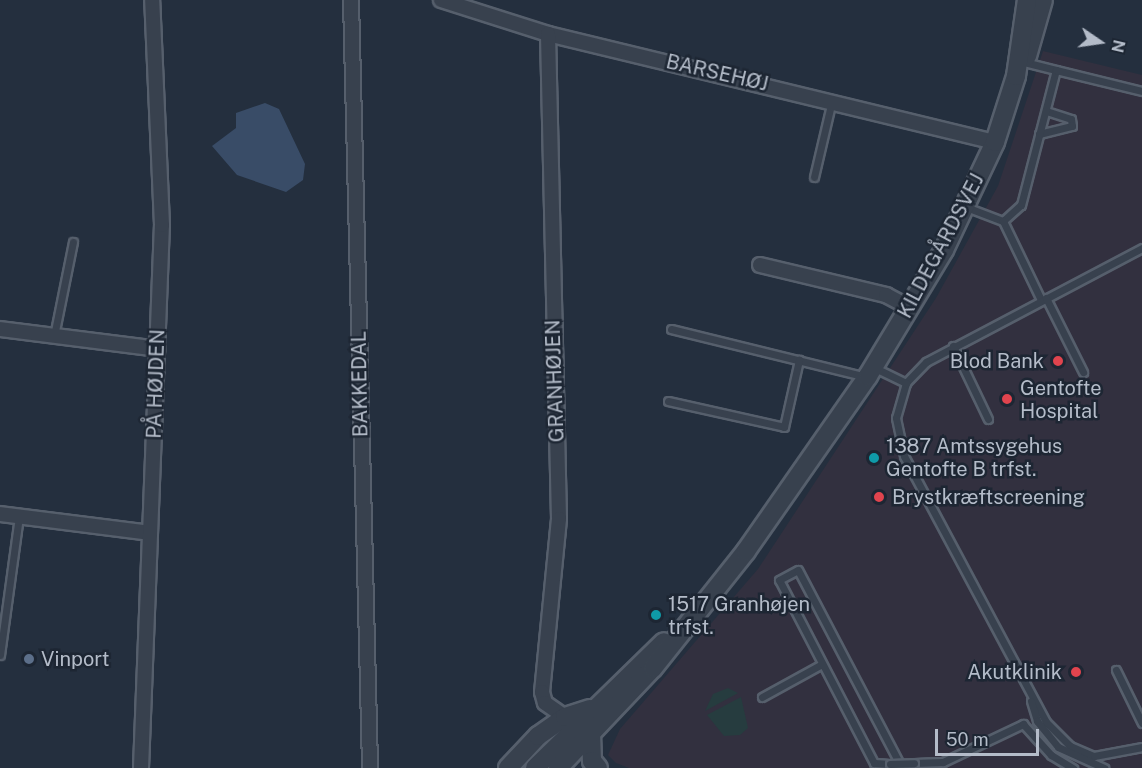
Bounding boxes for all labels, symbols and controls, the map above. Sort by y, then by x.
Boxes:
north arrow [1070,12,1130,72]
text: N [1107,38,1129,54]
street label: BARSEHØJ [664,50,770,96]
street label: KILDEGÅRDSVEJ [893,170,989,322]
street label: GRANHØJEN [541,319,569,443]
street label: PÅ HØJDEN [142,329,170,439]
street label: BAKKEDAL [347,331,373,437]
place label: Blod Bank [950,349,1044,373]
marker: Blod Bank [1049,352,1067,370]
place label: Gentofte Hospital [1020,376,1102,423]
marker: Gentofte Hospital [998,390,1016,408]
place label: 1387 Amtssygehus Gentofte B trfst. [886,434,1062,481]
marker: 1387 Amtssygehus Gentofte B trfst. [867,451,881,465]
place label: Brystkræftscreening [892,485,1085,509]
marker: Brystkræftscreening [870,488,888,506]
place label: 1517 Granhøjen trfst. [668,592,810,639]
marker: 1517 Granhøjen trfst. [649,608,663,622]
place label: Vinport [41,647,110,671]
marker: Vinport [22,652,36,666]
place label: Akutklinik [967,660,1062,684]
marker: Akutklinik [1067,663,1085,681]
scale bar [938,717,1042,755]
text: 50 m [946,729,989,750]

